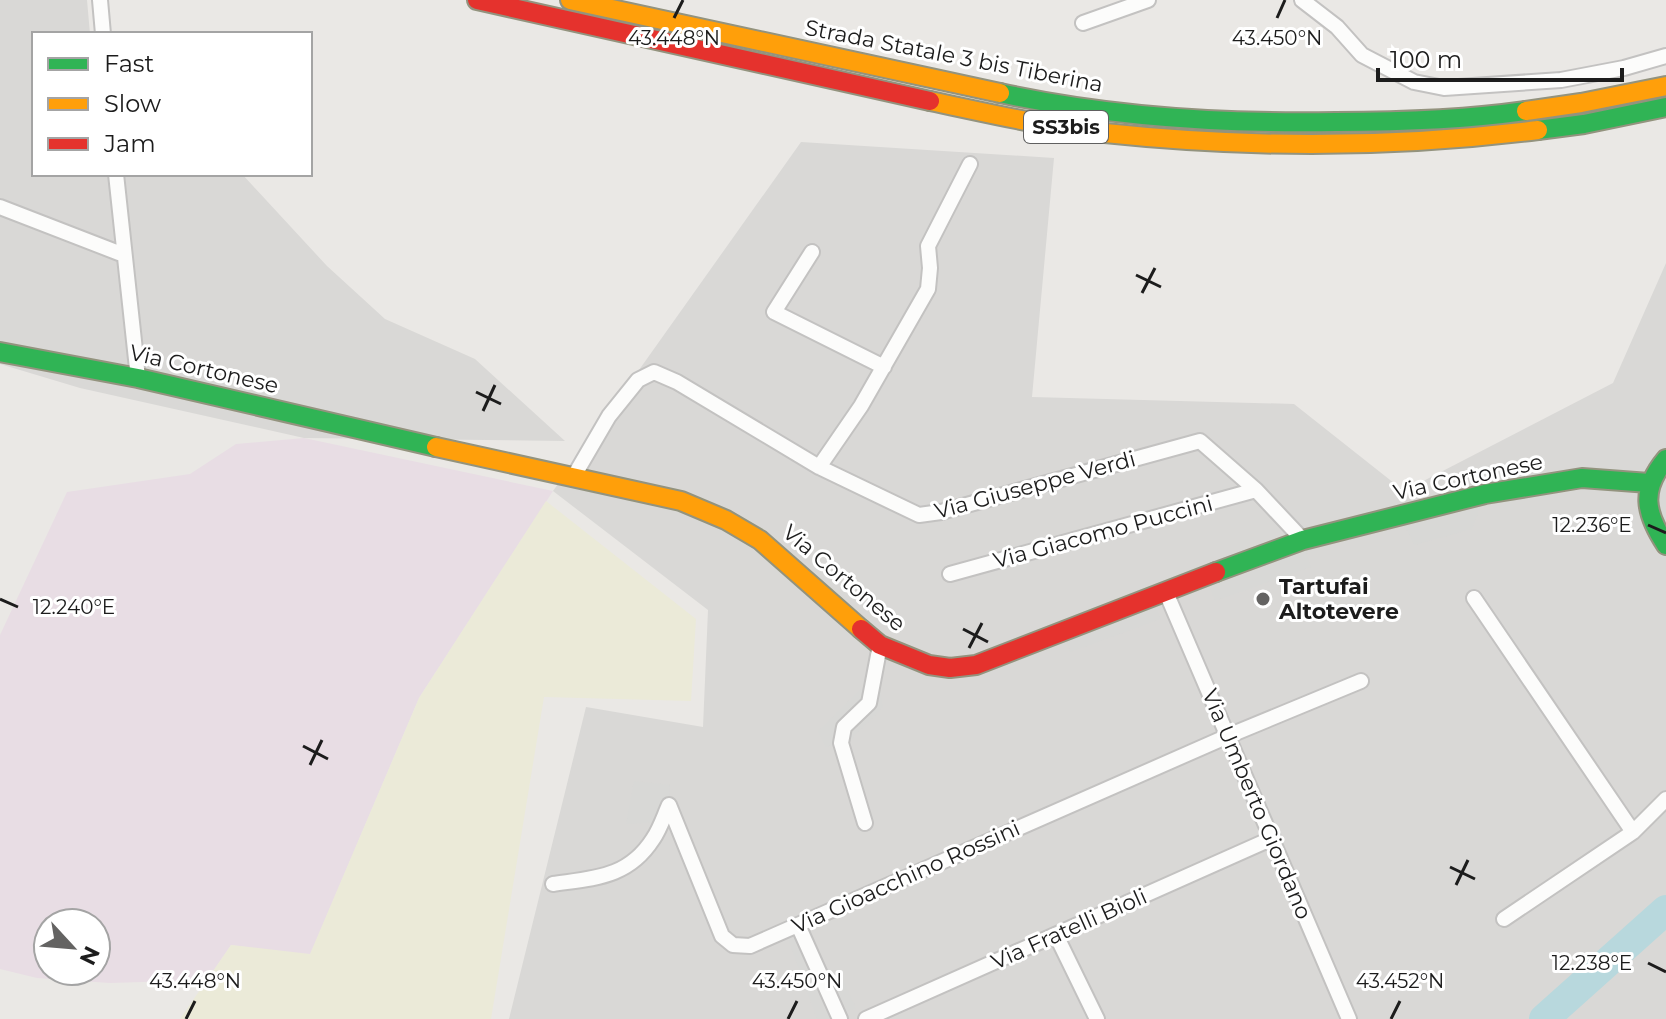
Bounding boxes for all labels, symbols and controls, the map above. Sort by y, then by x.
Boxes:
street label: Strada Statale 3 bis Tiberina [803,14,1105,98]
text: 43.448°N [628,26,720,50]
text: 43.450°N [1232,26,1322,50]
legend [32,32,312,176]
scale bar [1378,32,1622,82]
text: 100 m [1390,45,1462,74]
text: Fast [104,49,155,78]
text: Slow [104,89,161,118]
road number: SS3bis [1024,111,1108,143]
text: Jam [103,129,156,158]
street label: Via Cortonese [127,339,281,399]
street label: Via Giuseppe Verdi [932,445,1138,525]
street label: Via Cortonese [1391,448,1545,506]
street label: Via Giacomo Puccini [990,490,1216,574]
text: 12.236°E [1552,513,1632,537]
street label: Via Cortonese [777,519,911,637]
place label: Tartufai Altotevere [1278,573,1399,625]
marker: Tartufai Altotevere [1254,590,1272,608]
text: 12.240°E [33,595,115,619]
street label: Via Umberto Giordano [1196,685,1318,923]
street label: Via Gioacchino Rossini [788,814,1024,940]
street label: Via Fratelli Bioli [987,883,1151,975]
north arrow [32,907,112,987]
text: N [73,942,106,969]
text: 12.238°E [1552,951,1632,975]
text: 43.448°N [149,969,241,993]
text: 43.450°N [752,969,842,993]
text: 43.452°N [1356,969,1444,993]

